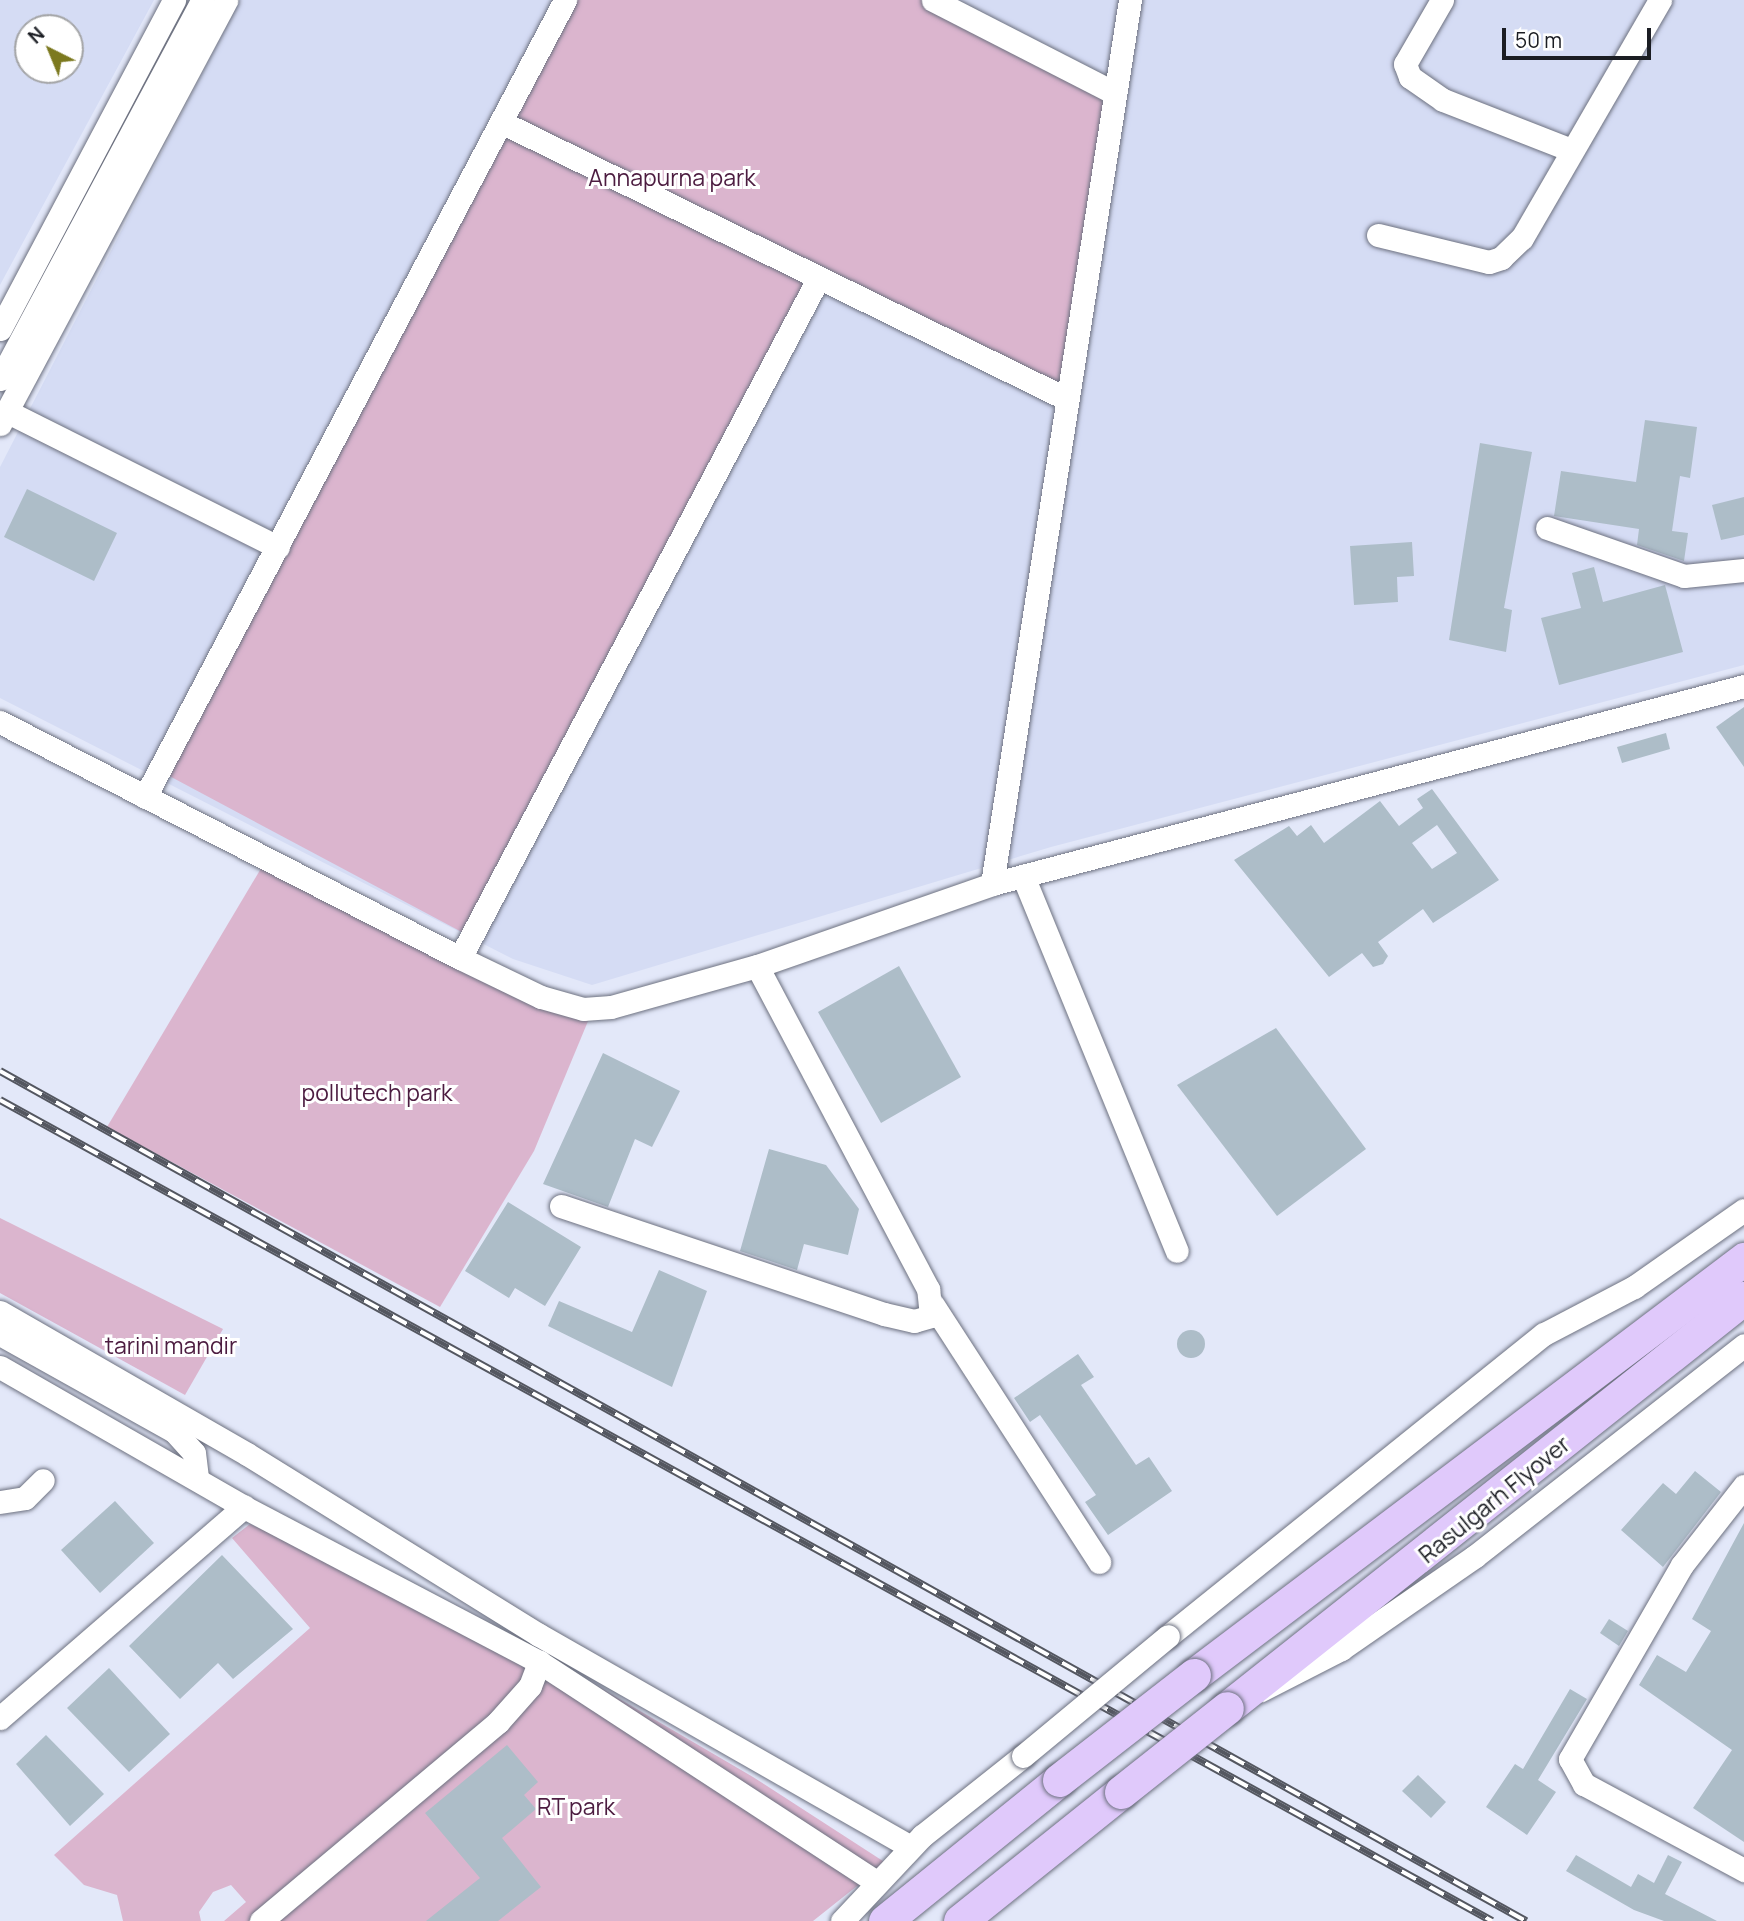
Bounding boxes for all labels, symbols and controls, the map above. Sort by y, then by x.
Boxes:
north arrow [14,14,84,84]
scale bar [1506,14,1655,58]
text: N [22,21,50,49]
text: 50 m [1515,26,1562,54]
park label: Annapurna park [588,163,756,191]
park label: pollutech park [302,1078,452,1106]
park label: tarini mandir [105,1331,237,1359]
street label: Rasulgarh Flyover [1413,1430,1575,1568]
park label: RT park [537,1792,615,1820]

